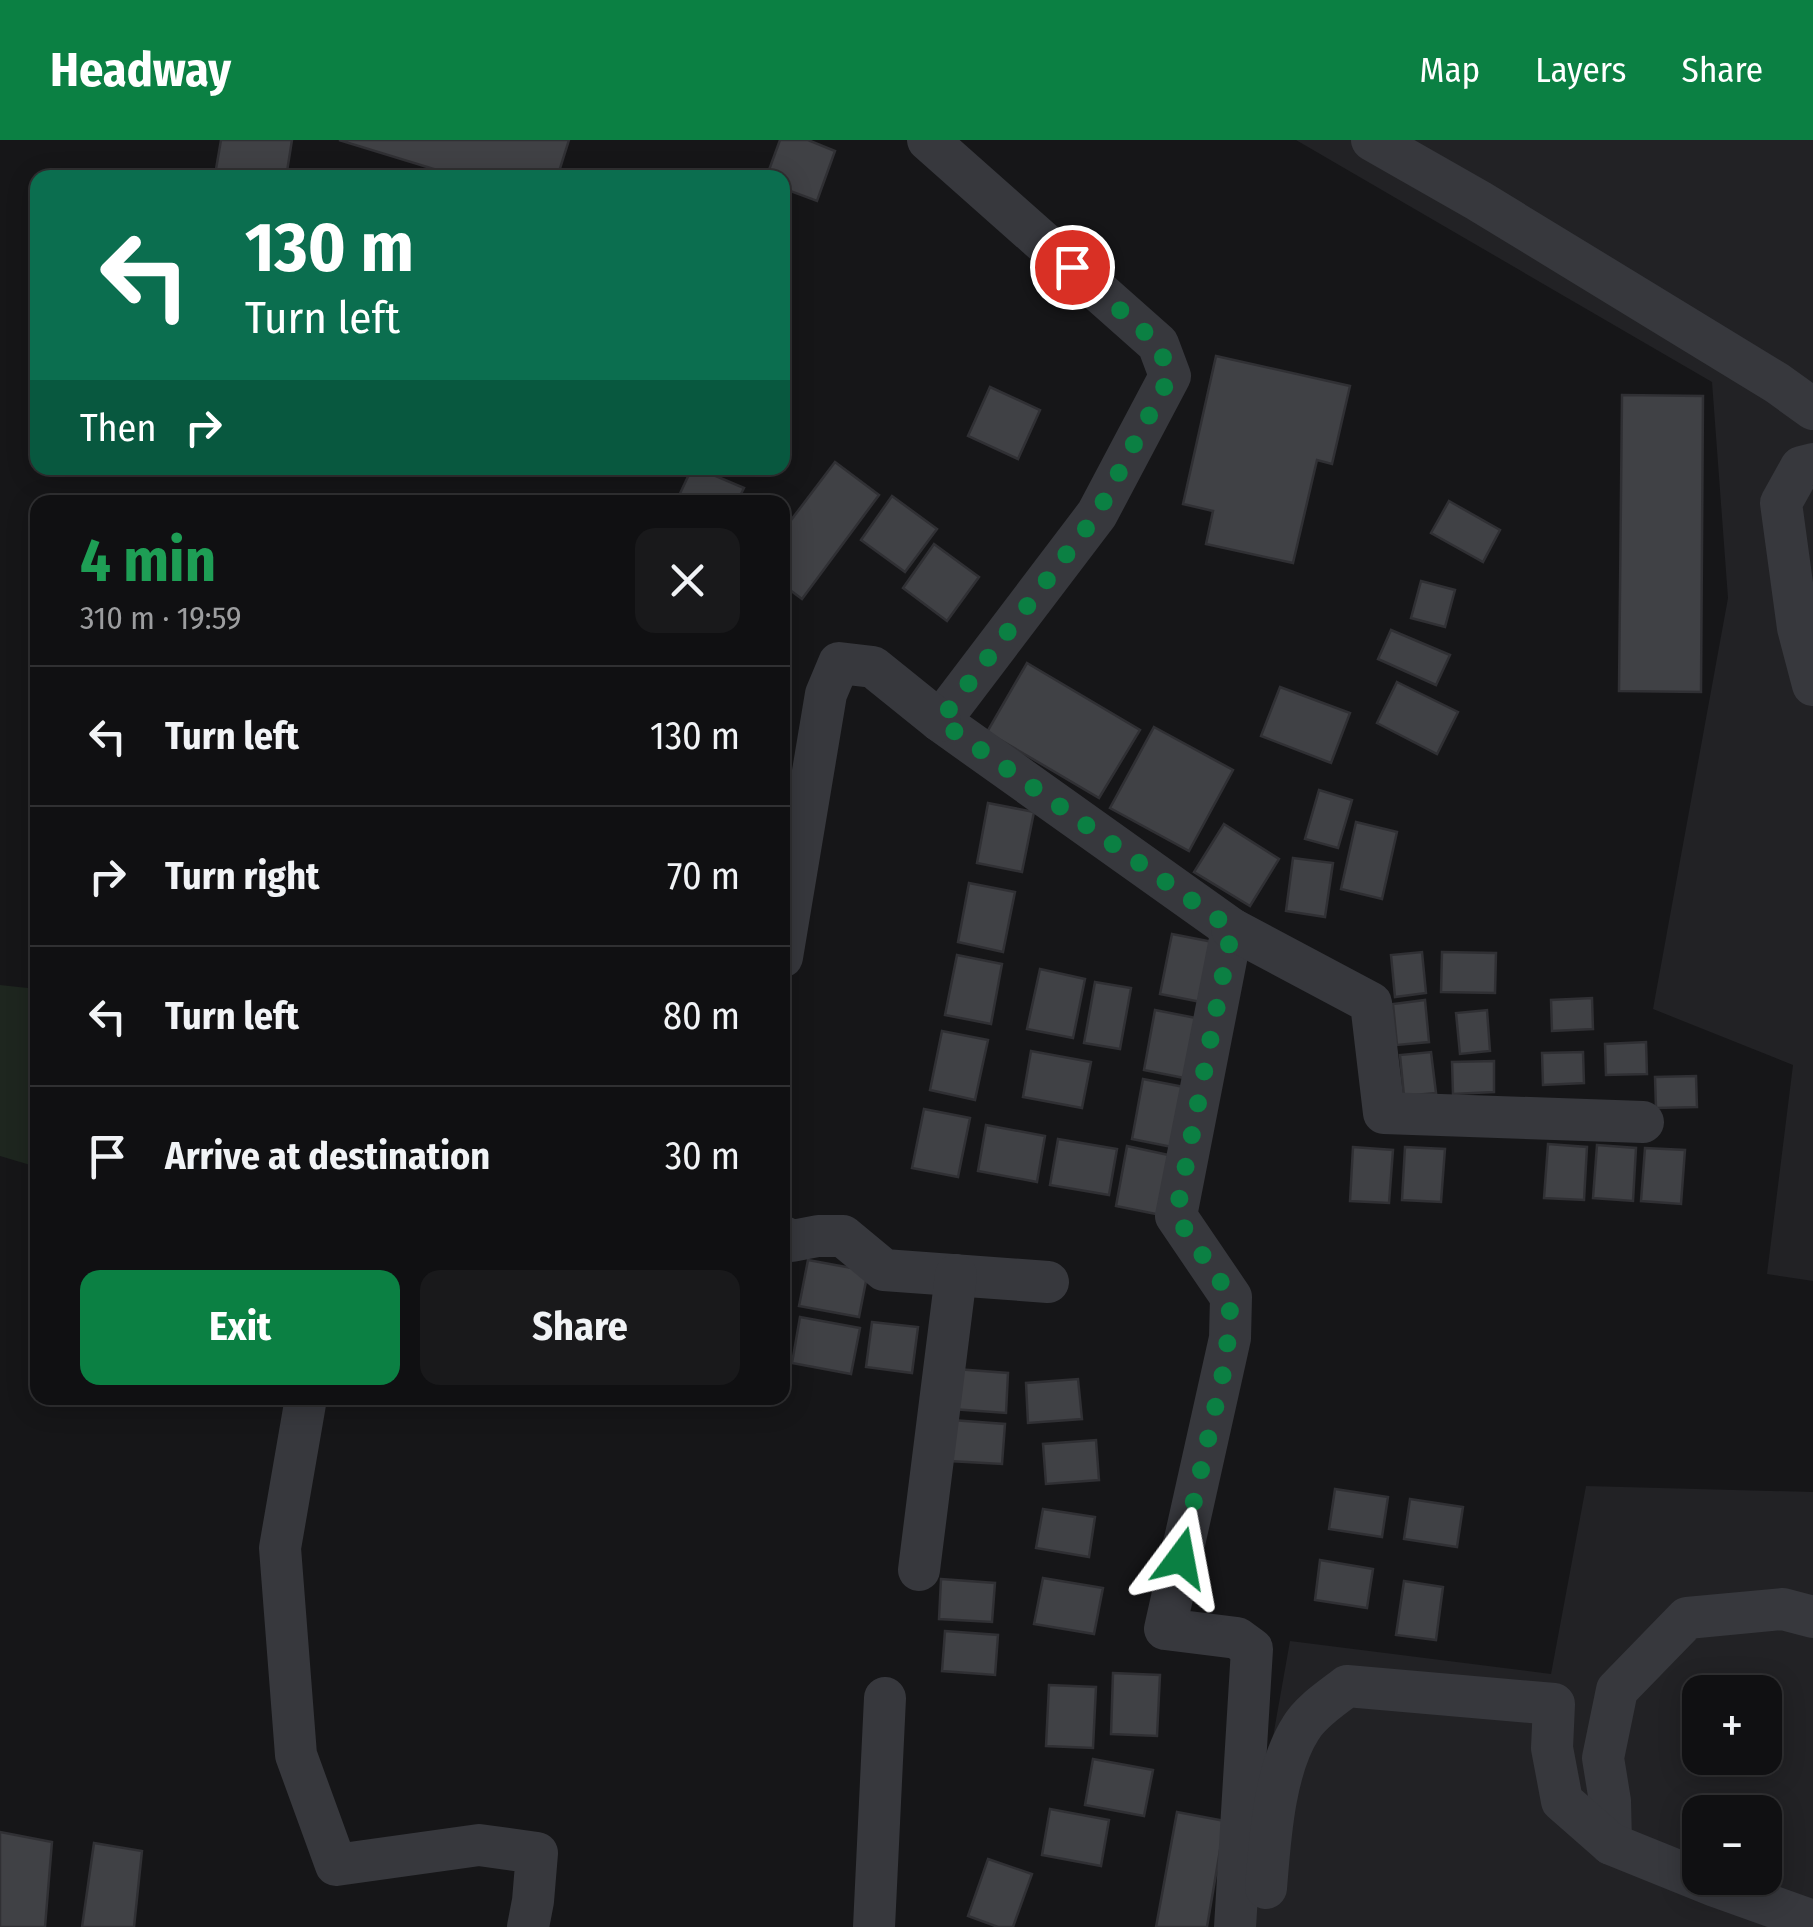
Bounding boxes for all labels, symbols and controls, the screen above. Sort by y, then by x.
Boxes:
text: Headway [50,41,231,99]
text: Map [1420,49,1480,91]
text: Layers [1535,49,1627,91]
text: Share [1682,49,1763,91]
text: 130 m [245,206,414,290]
icon: left [80,210,210,340]
pin [1030,225,1115,310]
icon: arrive [1045,240,1100,295]
text: Turn left [245,291,400,345]
icon: right [176,400,231,455]
text: Then [80,405,156,451]
text: 4 min [80,525,216,597]
button: close [635,528,740,633]
text: 310 m · 19:59 [80,599,241,637]
icon: left [80,709,135,764]
text: Turn left [165,713,299,759]
text: 130 m [650,713,740,759]
icon: right [80,849,135,904]
text: Turn right [165,853,319,899]
text: 70 m [667,853,740,899]
icon: left [80,989,135,1044]
text: Turn left [165,993,299,1039]
text: 80 m [663,993,740,1039]
icon: arrive [80,1129,135,1184]
text: Arrive at destination [165,1133,490,1179]
text: 30 m [665,1133,740,1179]
button: Exit [80,1270,400,1385]
button: Share [420,1270,740,1385]
position arrow [1129,1506,1233,1610]
map controls [1682,1675,1782,1895]
button: + [1682,1675,1782,1775]
button: − [1682,1795,1782,1895]

